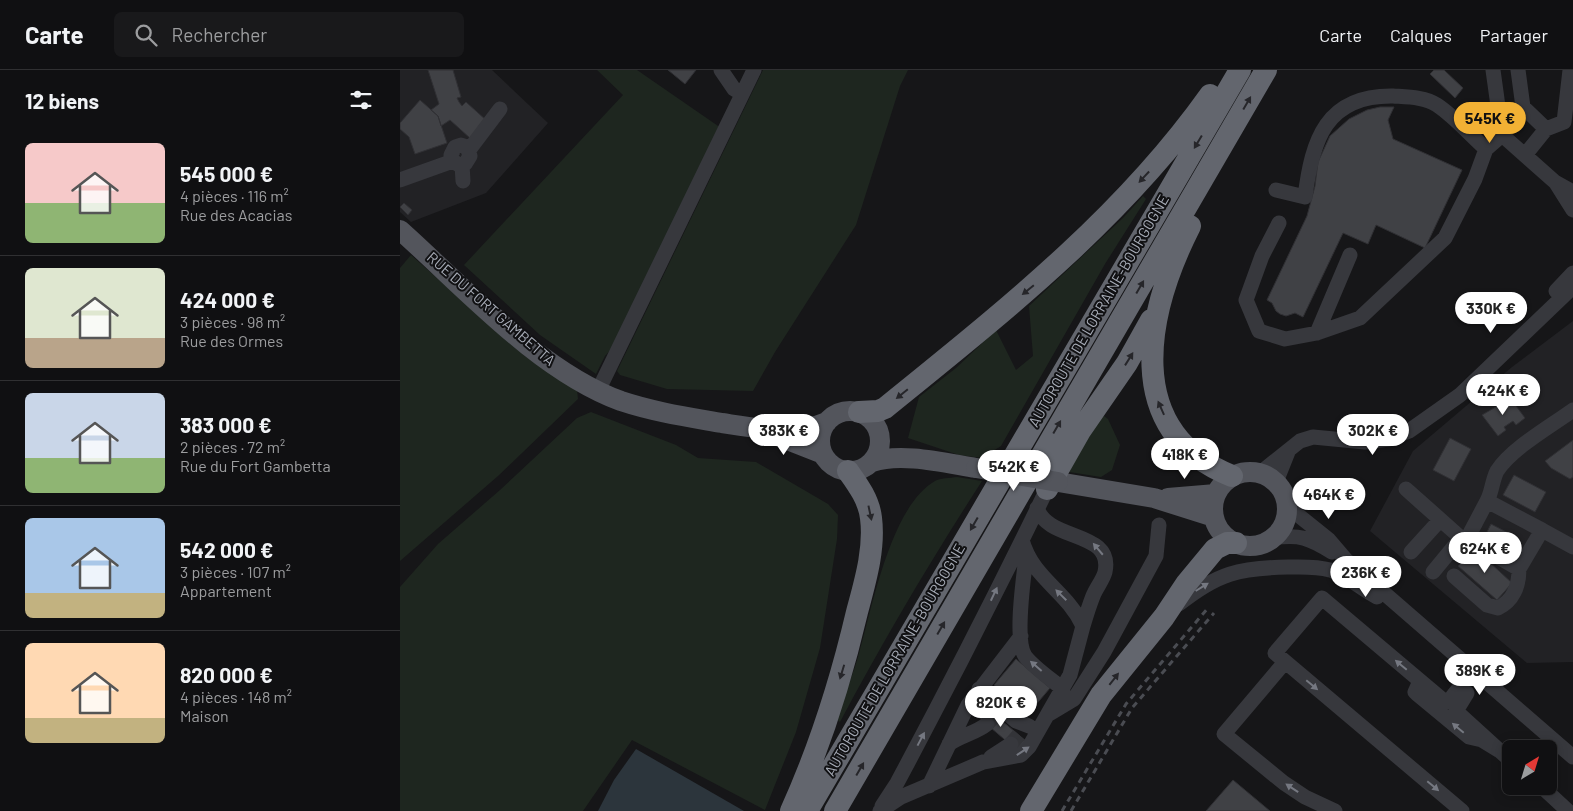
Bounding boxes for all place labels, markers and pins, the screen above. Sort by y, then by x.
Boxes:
pin: 545K € [1449,102,1531,144]
pin: 330K € [1450,292,1532,334]
pin: 424K € [1462,374,1544,416]
pin: 383K € [743,414,825,456]
pin: 302K € [1332,414,1414,456]
pin: 418K € [1144,438,1226,480]
pin: 542K € [973,450,1055,492]
pin: 464K € [1288,478,1370,520]
pin: 624K € [1444,532,1526,574]
pin: 236K € [1325,556,1407,598]
pin: 389K € [1439,654,1521,696]
pin: 820K € [960,686,1042,728]

